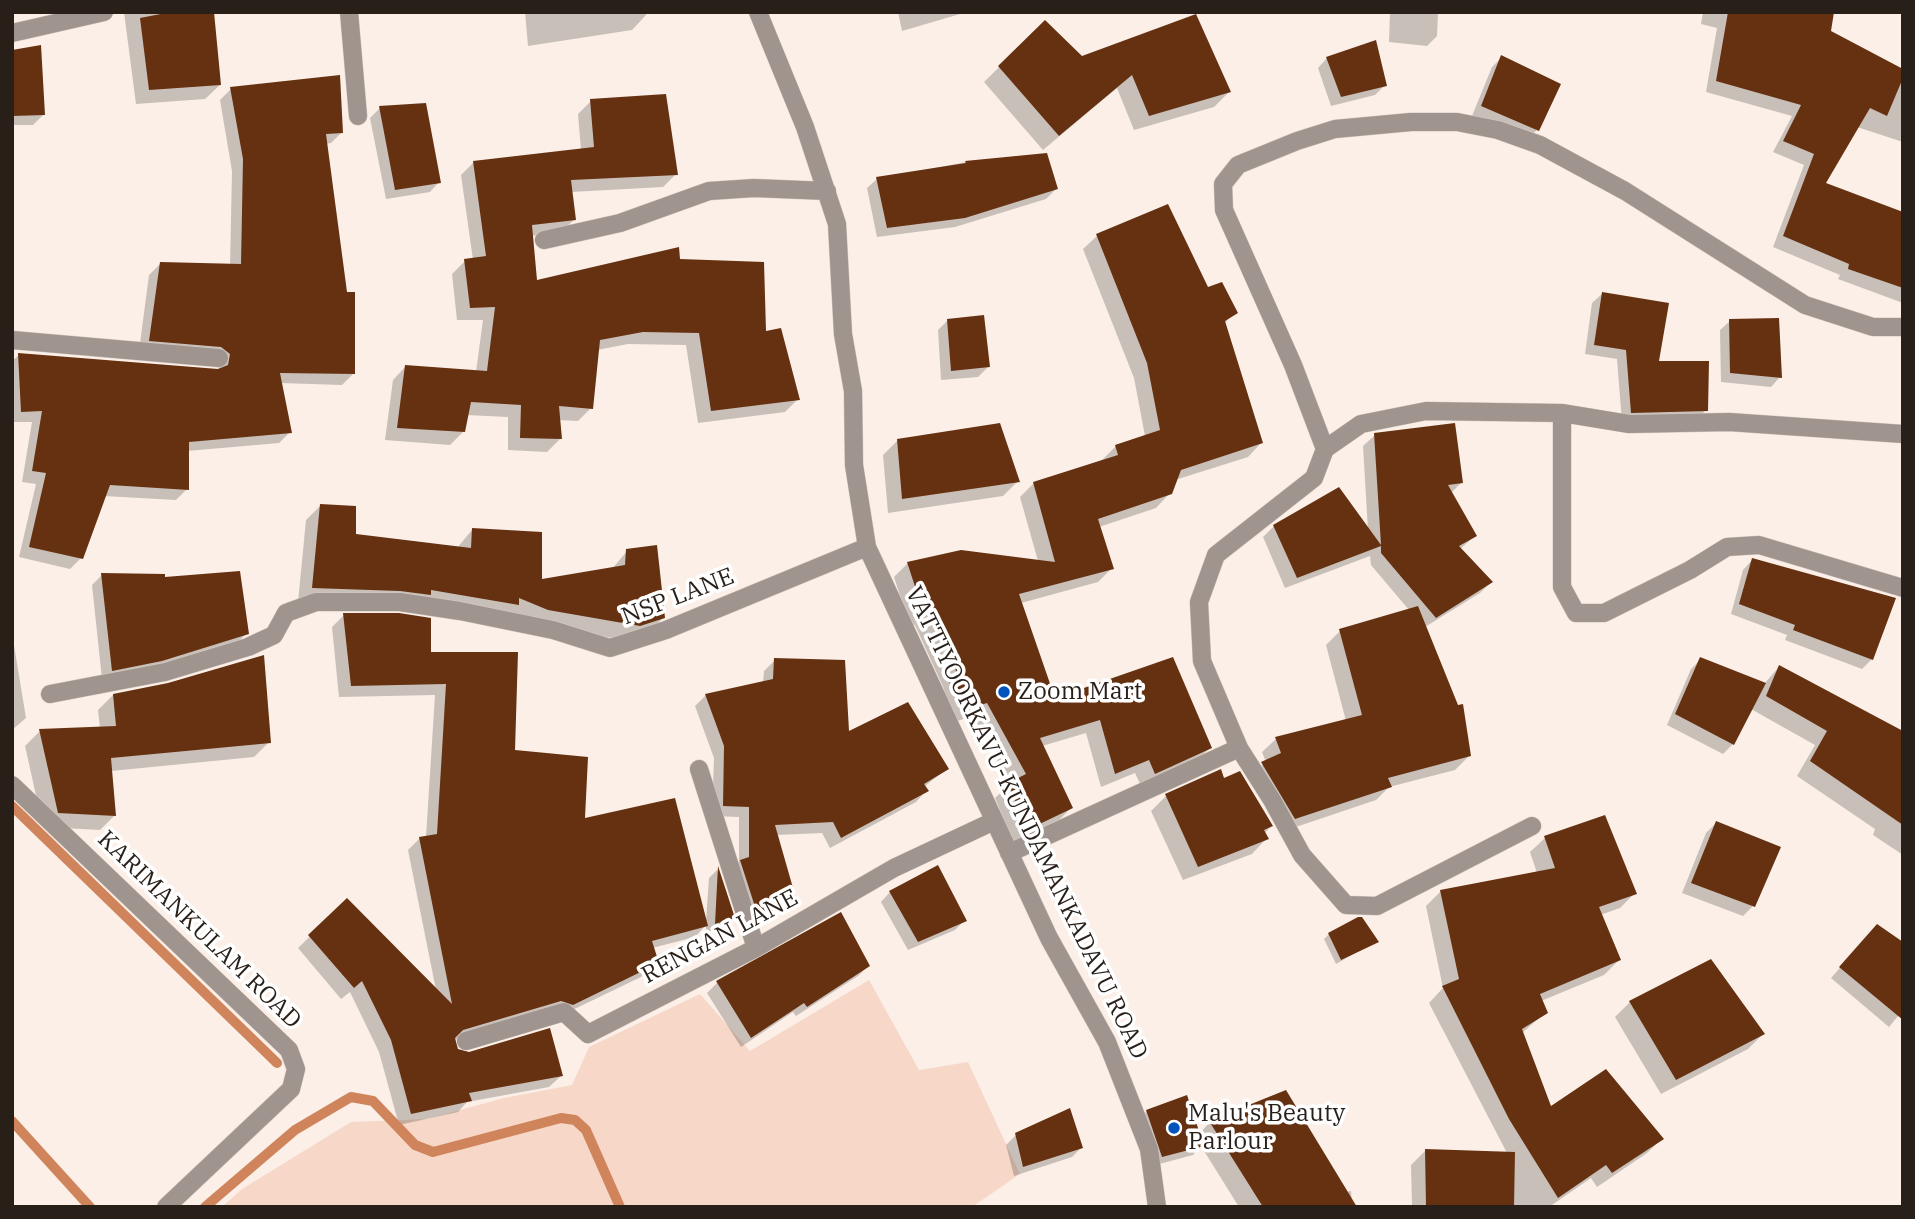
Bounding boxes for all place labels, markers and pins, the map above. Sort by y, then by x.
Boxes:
place label: Zoom Mart [1018,678,1142,706]
marker: Zoom Mart [996,684,1012,700]
place label: Malu's Beauty Parlour [1188,1100,1345,1156]
marker: Malu's Beauty Parlour [1166,1120,1182,1136]

